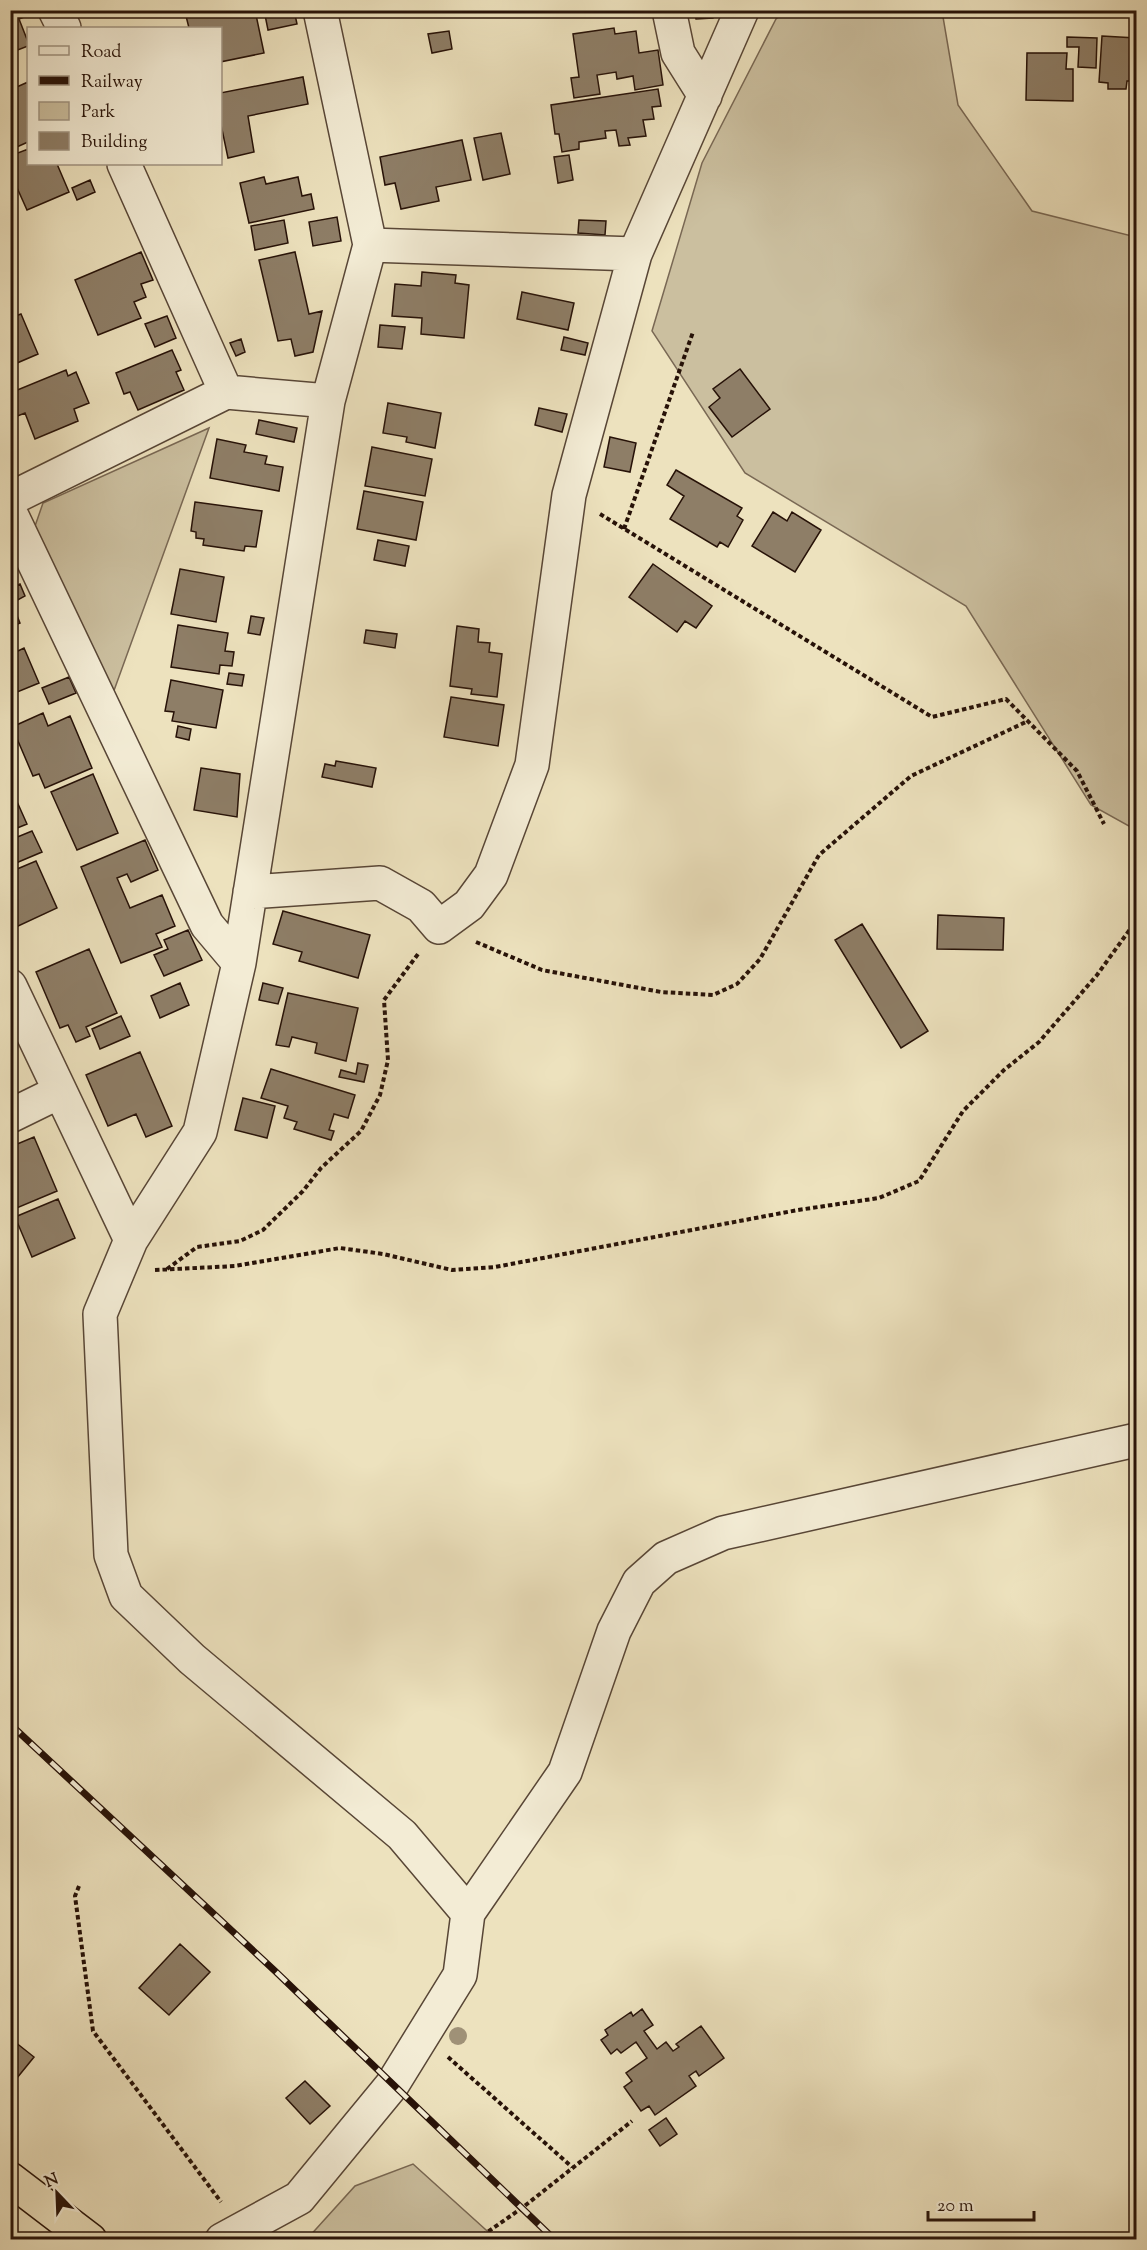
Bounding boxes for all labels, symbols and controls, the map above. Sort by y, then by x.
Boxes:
legend [27,27,222,165]
text: Road [81,40,121,66]
text: Railway [81,70,143,96]
text: Park [81,100,116,126]
text: Building [81,130,147,156]
north arrow [27,2163,87,2223]
text: N [42,2168,63,2195]
scale bar [928,2184,1034,2222]
text: 20 m [937,2194,974,2220]

